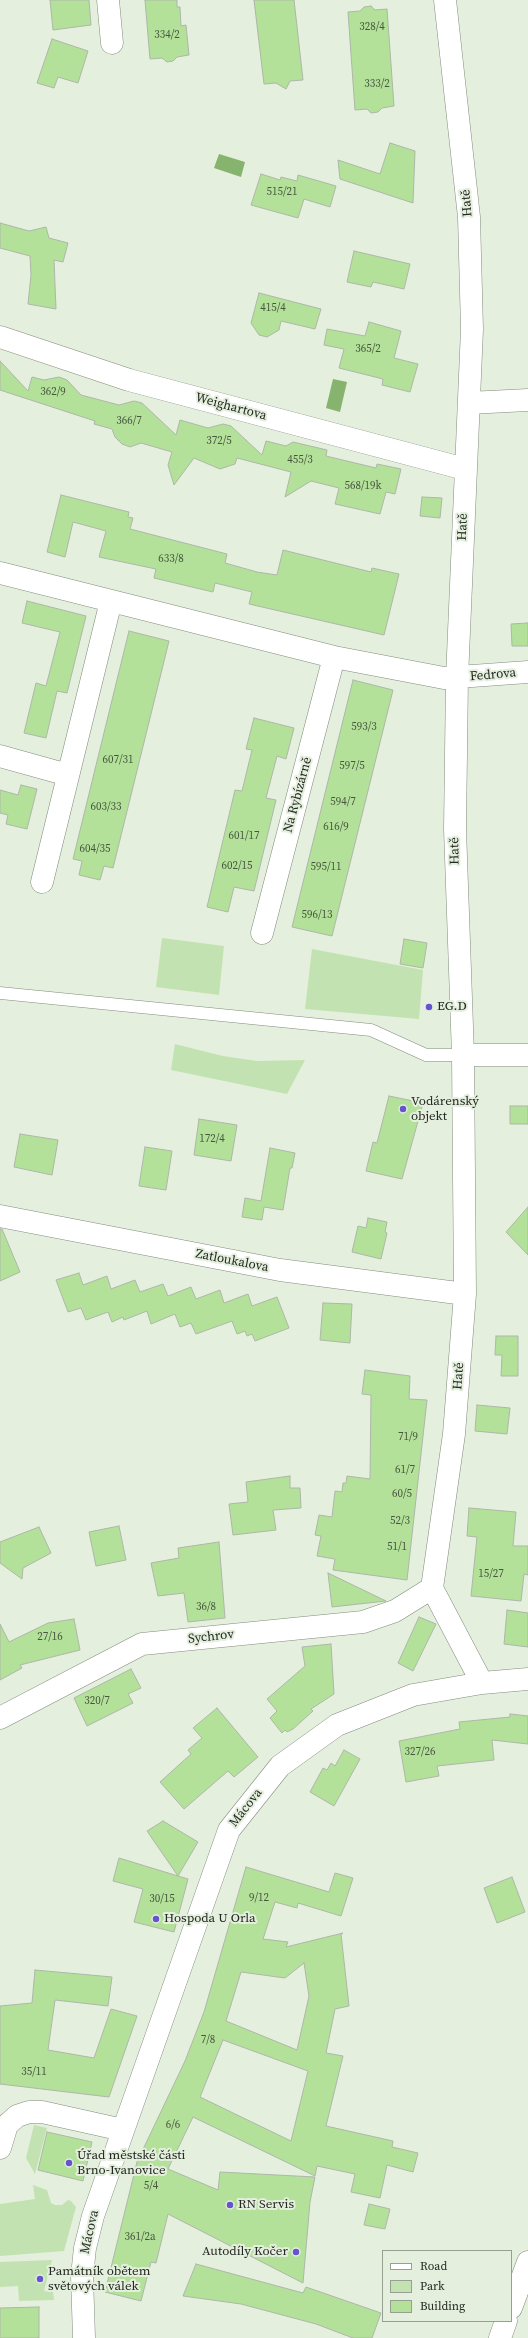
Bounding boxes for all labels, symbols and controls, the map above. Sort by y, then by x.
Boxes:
house number: 328/4 [359,20,385,34]
house number: 334/2 [154,28,180,42]
house number: 333/2 [364,77,390,91]
house number: 515/21 [266,185,298,199]
street label: Hatě [458,189,476,217]
house number: 415/4 [260,301,286,315]
house number: 365/2 [355,342,381,356]
house number: 362/9 [40,385,66,399]
street label: Weighartova [194,390,268,424]
house number: 366/7 [116,414,142,428]
house number: 372/5 [206,434,232,448]
house number: 455/3 [287,453,313,467]
house number: 568/19k [344,479,382,493]
street label: Hatě [455,513,471,541]
house number: 633/8 [158,552,184,566]
street label: Fedrova [469,665,517,685]
house number: 593/3 [351,720,377,734]
house number: 607/31 [102,753,134,767]
street label: Na Rybízárně [280,756,316,834]
house number: 597/5 [339,759,365,773]
house number: 594/7 [330,795,356,809]
house number: 603/33 [90,800,122,814]
house number: 616/9 [323,820,349,834]
house number: 601/17 [228,829,260,843]
street label: Hatě [447,837,463,865]
house number: 604/35 [79,842,111,856]
house number: 602/15 [221,859,253,873]
house number: 595/11 [310,860,342,874]
house number: 596/13 [301,908,333,922]
place label: EG.D [437,999,467,1015]
marker: EG.D [424,1002,434,1012]
place label: Vodárenský objekt [411,1094,479,1125]
marker: Vodárenský objekt [398,1104,408,1114]
house number: 172/4 [199,1132,225,1146]
street label: Zatloukalova [194,1246,270,1276]
street label: Hatě [450,1362,468,1390]
house number: 71/9 [398,1430,418,1444]
house number: 61/7 [395,1463,415,1477]
house number: 60/5 [392,1487,412,1501]
house number: 52/3 [390,1514,410,1528]
house number: 51/1 [387,1540,407,1554]
house number: 15/27 [478,1567,504,1581]
house number: 36/8 [196,1600,216,1614]
street label: Sychrov [187,1627,235,1647]
house number: 27/16 [37,1630,63,1644]
house number: 320/7 [84,1694,110,1708]
house number: 327/26 [404,1745,436,1759]
street label: Mácova [226,1786,266,1830]
house number: 9/12 [249,1891,269,1905]
house number: 30/15 [149,1892,175,1906]
place label: Hospoda U Orla [164,1911,256,1927]
marker: Hospoda U Orla [151,1914,161,1924]
house number: 7/8 [201,2033,215,2047]
house number: 35/11 [21,2065,47,2079]
house number: 6/6 [166,2118,180,2132]
place label: Úřad městské části Brno-Ivanovice [77,2148,185,2179]
marker: Úřad městské části Brno-Ivanovice [64,2158,74,2168]
house number: 5/4 [144,2179,158,2193]
place label: RN Servis [238,2197,294,2213]
marker: RN Servis [225,2200,235,2210]
street label: Mácova [77,2209,103,2255]
house number: 361/2a [124,2230,156,2244]
place label: Autodíly Kočer [202,2244,288,2260]
marker: Autodíly Kočer [291,2247,301,2257]
legend [382,2250,512,2322]
text: Road [420,2258,447,2274]
place label: Památník obětem světových válek [48,2264,150,2295]
marker: Památník obětem světových válek [35,2274,45,2284]
text: Park [420,2278,445,2294]
text: Building [420,2298,465,2314]

